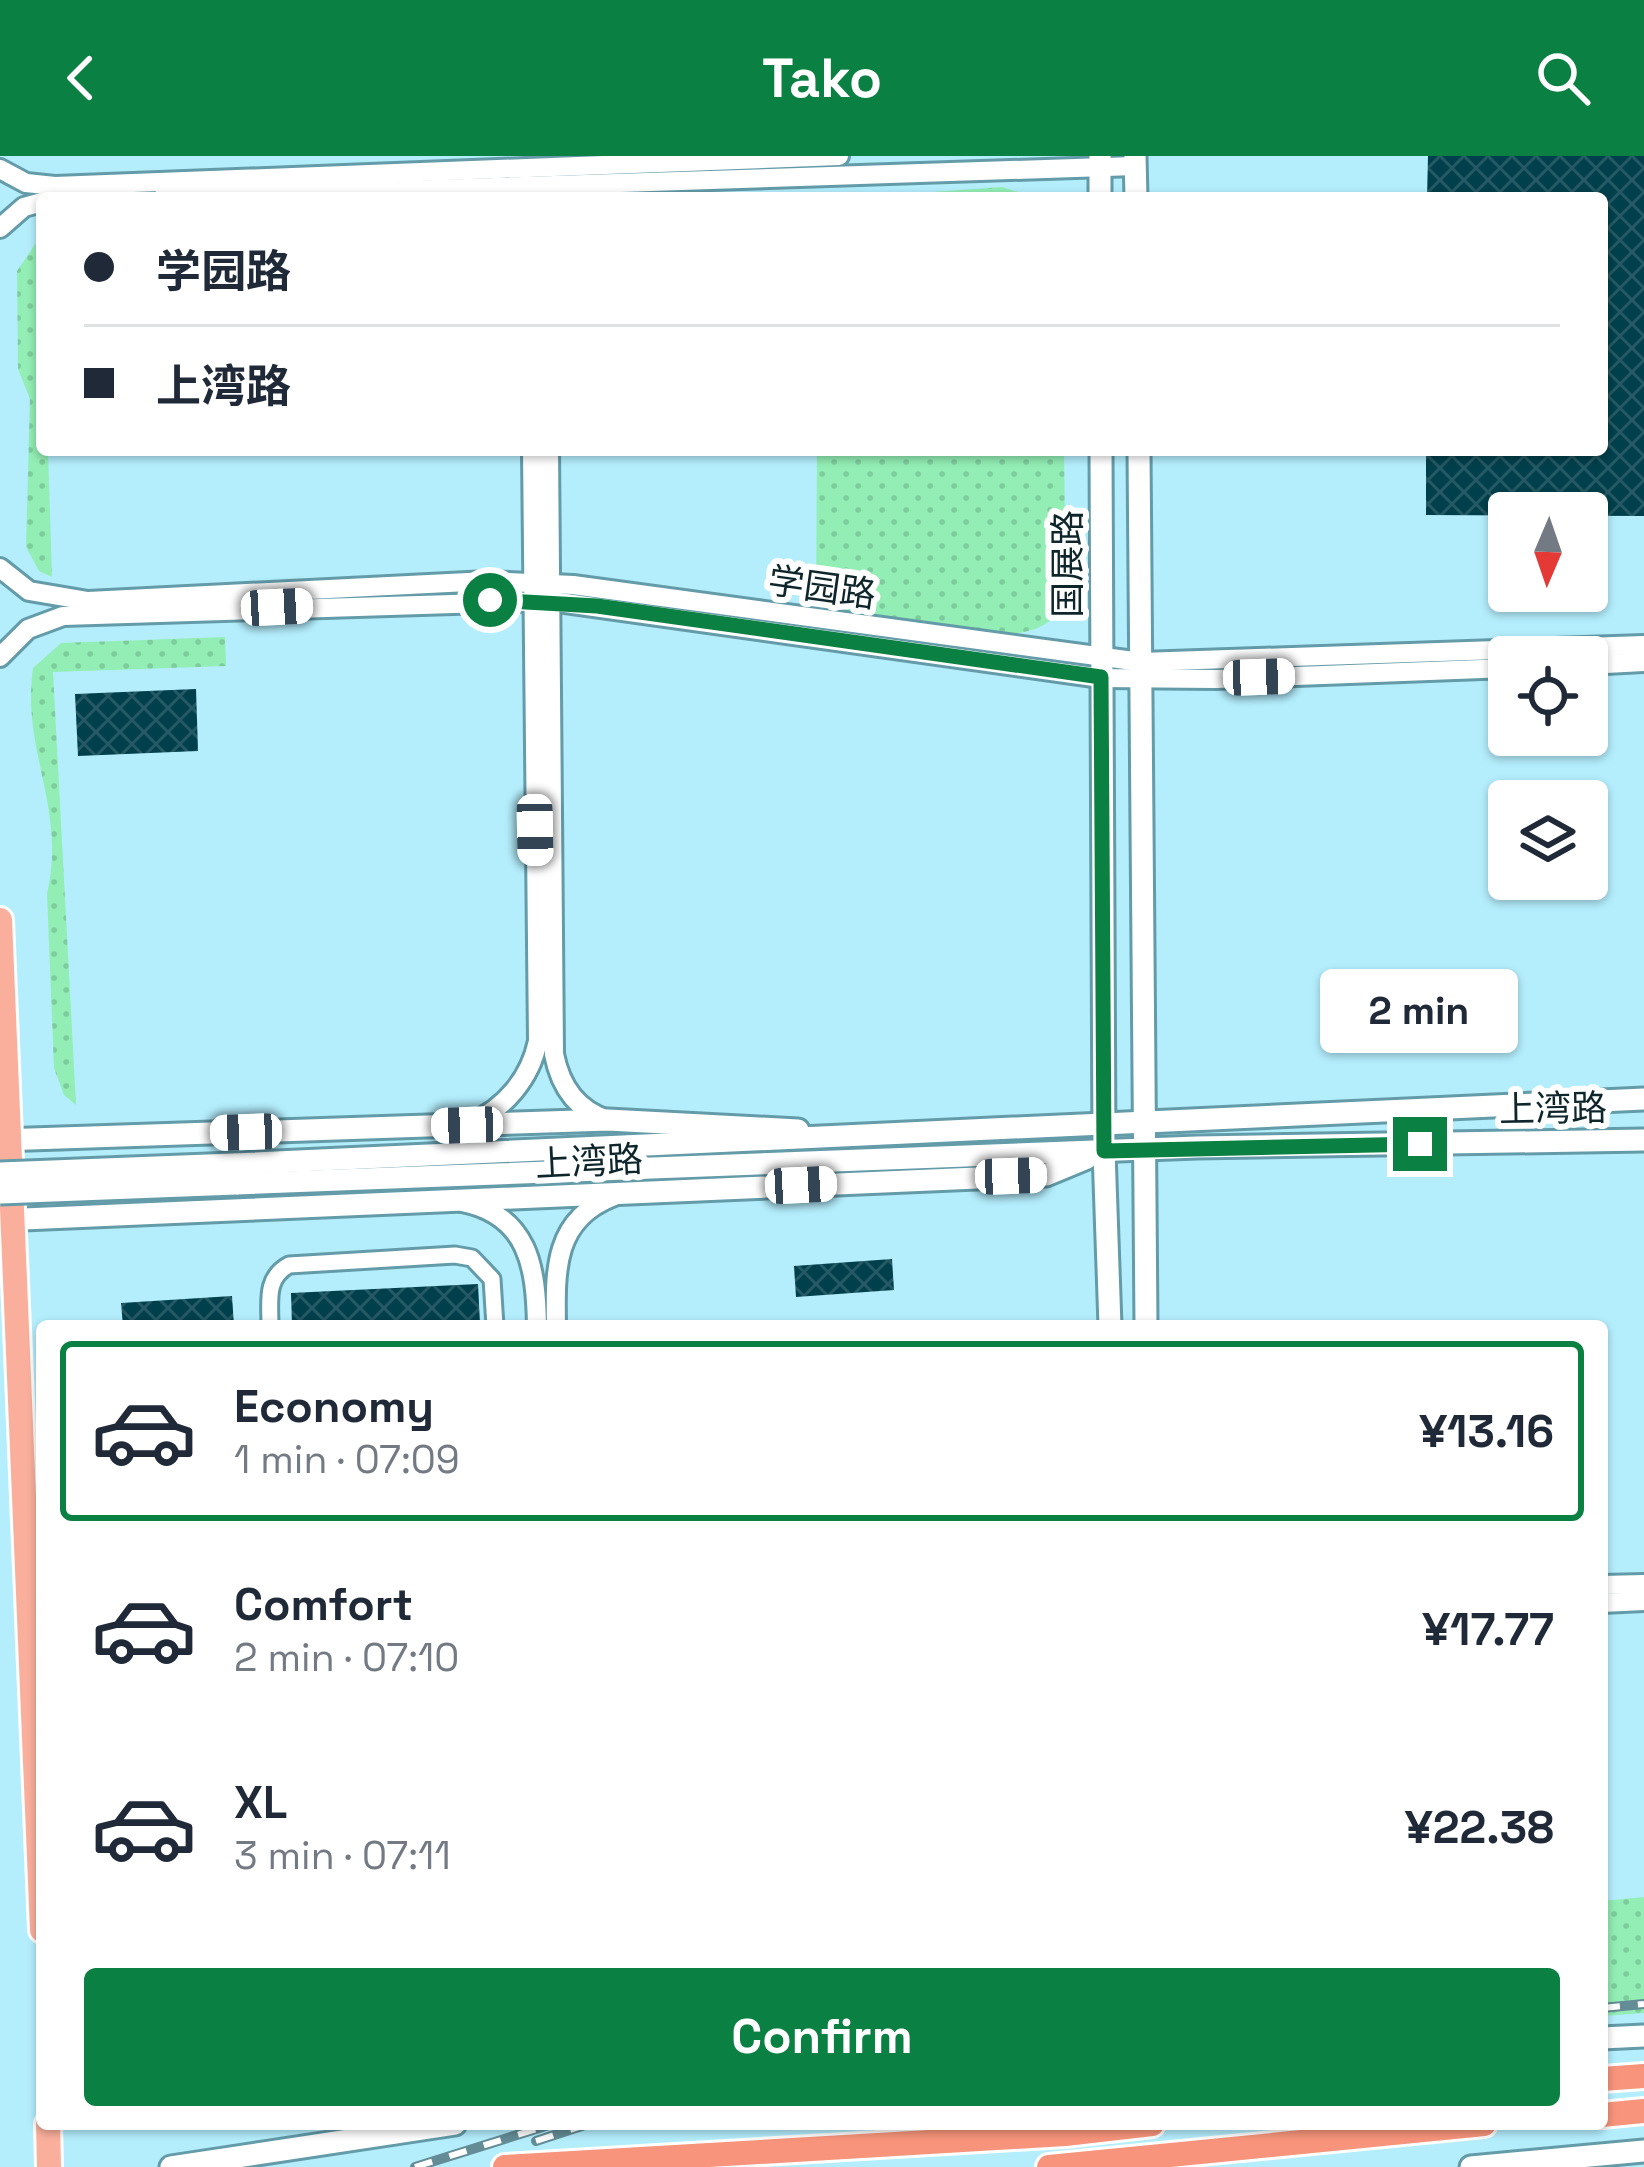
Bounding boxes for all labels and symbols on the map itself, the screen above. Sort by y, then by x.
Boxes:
north arrow [1488,492,1608,612]
street label: 国展路 [1045,510,1091,618]
street label: 学园路 [765,558,879,618]
route start [463,573,517,627]
car [240,587,314,627]
car [1222,658,1296,696]
car [516,794,554,866]
callout: 2 min [1321,970,1519,1054]
street label: 上湾路 [1499,1085,1607,1133]
car [430,1106,504,1144]
car [209,1113,283,1151]
route end [1393,1117,1447,1171]
street label: 上湾路 [534,1136,644,1188]
car [974,1157,1048,1195]
car [764,1165,838,1205]

